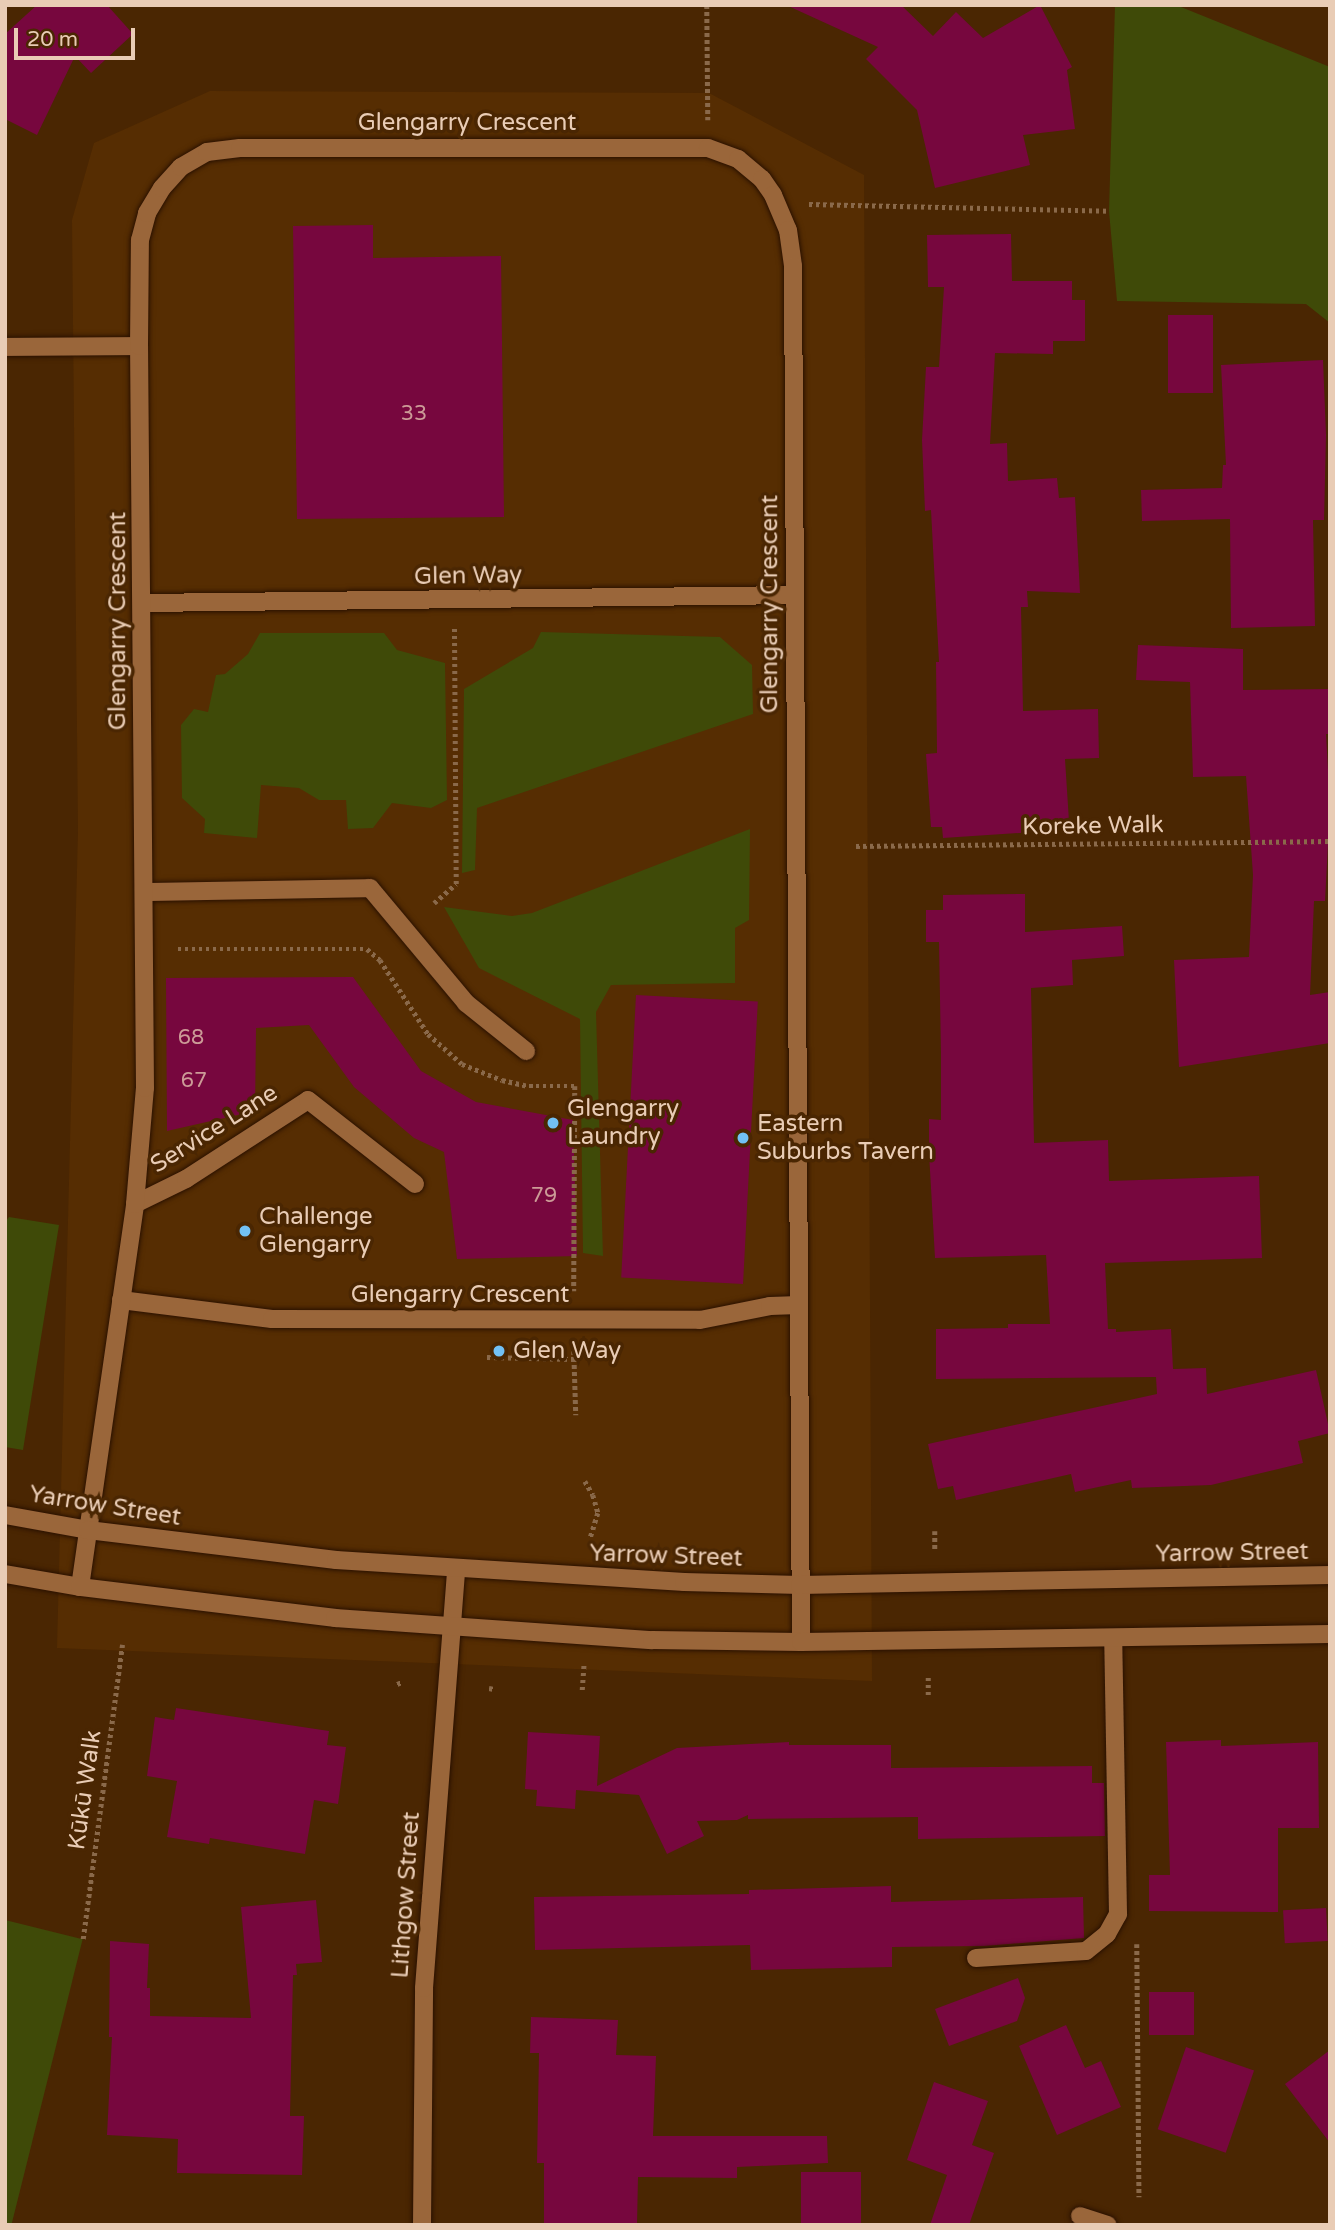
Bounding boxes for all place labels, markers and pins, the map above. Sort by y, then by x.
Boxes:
place label: Glengarry Laundry [567,1095,679,1151]
place label: Eastern Suburbs Tavern [757,1110,934,1166]
marker: Glengarry Laundry [545,1115,561,1131]
marker: Eastern Suburbs Tavern [735,1130,751,1146]
place label: Challenge Glengarry [259,1203,373,1259]
marker: Challenge Glengarry [237,1223,253,1239]
place label: Glen Way [513,1337,621,1365]
marker: Glen Way [491,1343,507,1359]

